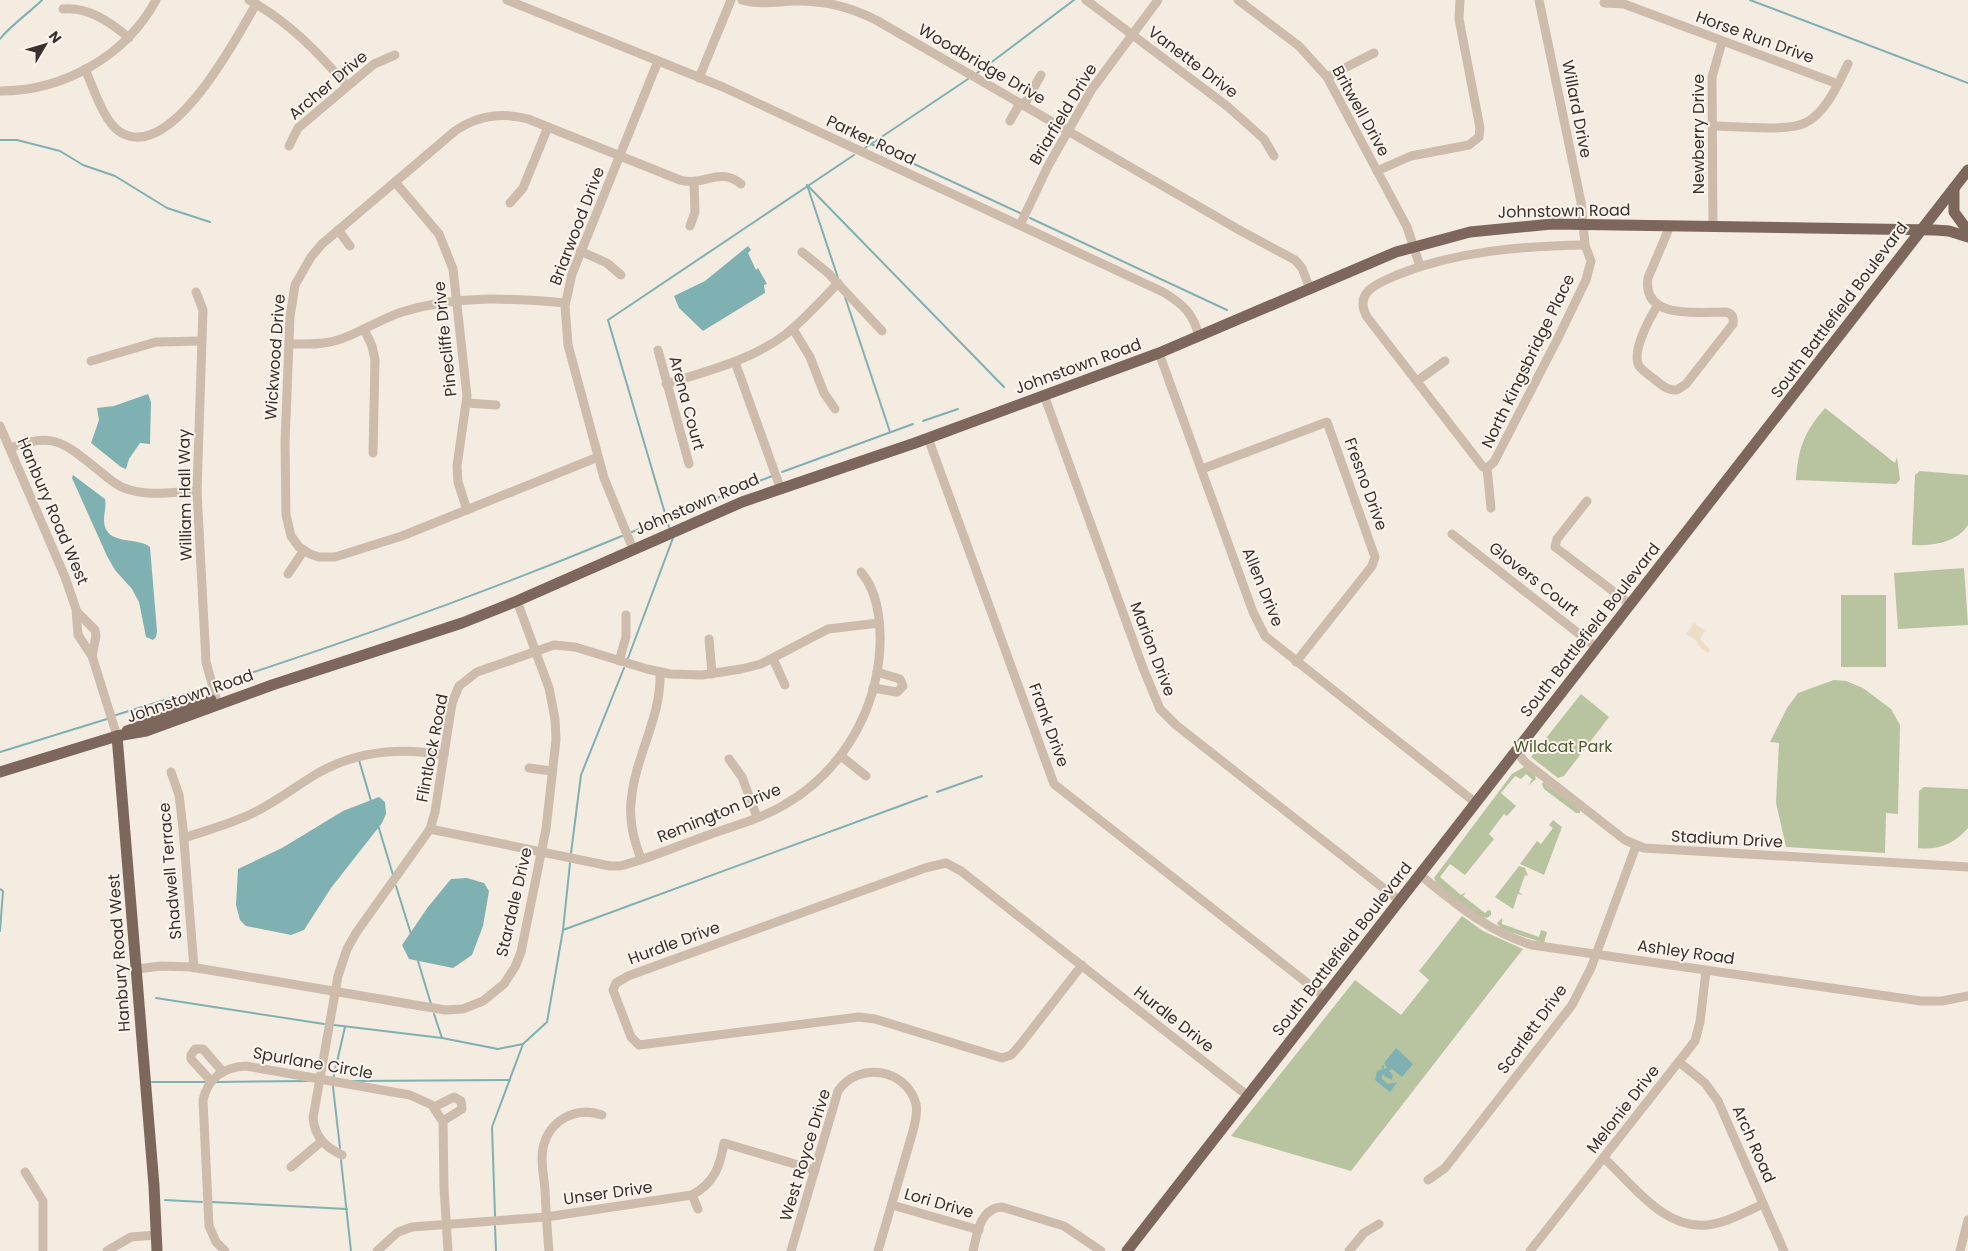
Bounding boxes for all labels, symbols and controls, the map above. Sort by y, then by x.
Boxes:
street label: Horse Run Drive [1693,5,1817,69]
street label: Woodbridge Drive [914,18,1050,110]
north arrow [20,20,70,70]
street label: Vanette Drive [1143,20,1243,104]
text: N [44,27,66,47]
street label: Archer Drive [283,45,373,125]
street label: Willard Drive [1556,58,1598,160]
street label: Briarfield Drive [1024,59,1102,169]
street label: Britwell Drive [1326,61,1396,161]
street label: Newberry Drive [1687,74,1710,194]
street label: Parker Road [823,109,919,171]
street label: Briarwood Drive [544,163,610,289]
street label: Johnstown Road [1497,198,1631,224]
street label: South Battlefield Boulevard [1765,217,1913,403]
street label: North Kingsbridge Place [1476,270,1580,452]
street label: Pinecliffe Drive [428,280,462,398]
street label: Wickwood Drive [259,293,291,421]
street label: Johnstown Road [1012,332,1144,400]
street label: Arena Court [663,353,711,453]
street label: William Hall Way [172,429,198,561]
street label: Hanbury Road West [12,434,95,588]
street label: Fresno Drive [1339,434,1393,534]
street label: Johnstown Road [631,467,763,541]
street label: Glovers Court [1484,536,1584,622]
street label: South Battlefield Boulevard [1515,538,1665,722]
street label: Allen Drive [1237,544,1289,630]
street label: Marion Drive [1124,598,1182,700]
street label: Johnstown Road [123,663,257,729]
street label: Frank Drive [1023,680,1075,770]
street label: Flintlock Road [410,692,454,804]
park label: Wildcat Park [1513,735,1613,758]
street label: Remington Drive [654,778,784,848]
street label: Shadwell Terrace [153,801,187,940]
street label: Stadium Drive [1671,825,1784,853]
street label: Stardale Drive [490,845,538,959]
street label: South Battlefield Boulevard [1267,857,1417,1041]
street label: Hanbury Road West [102,873,136,1033]
street label: Hurdle Drive [625,916,723,970]
street label: Ashley Road [1636,934,1736,970]
street label: Scarlett Drive [1492,979,1572,1079]
street label: Hurdle Drive [1129,980,1219,1058]
street label: Spurlane Circle [251,1041,375,1085]
street label: Melonie Drive [1581,1060,1665,1158]
street label: West Royce Drive [774,1086,836,1224]
street label: Arch Road [1727,1102,1781,1186]
street label: Unser Drive [562,1175,654,1211]
street label: Lori Drive [901,1182,977,1224]

